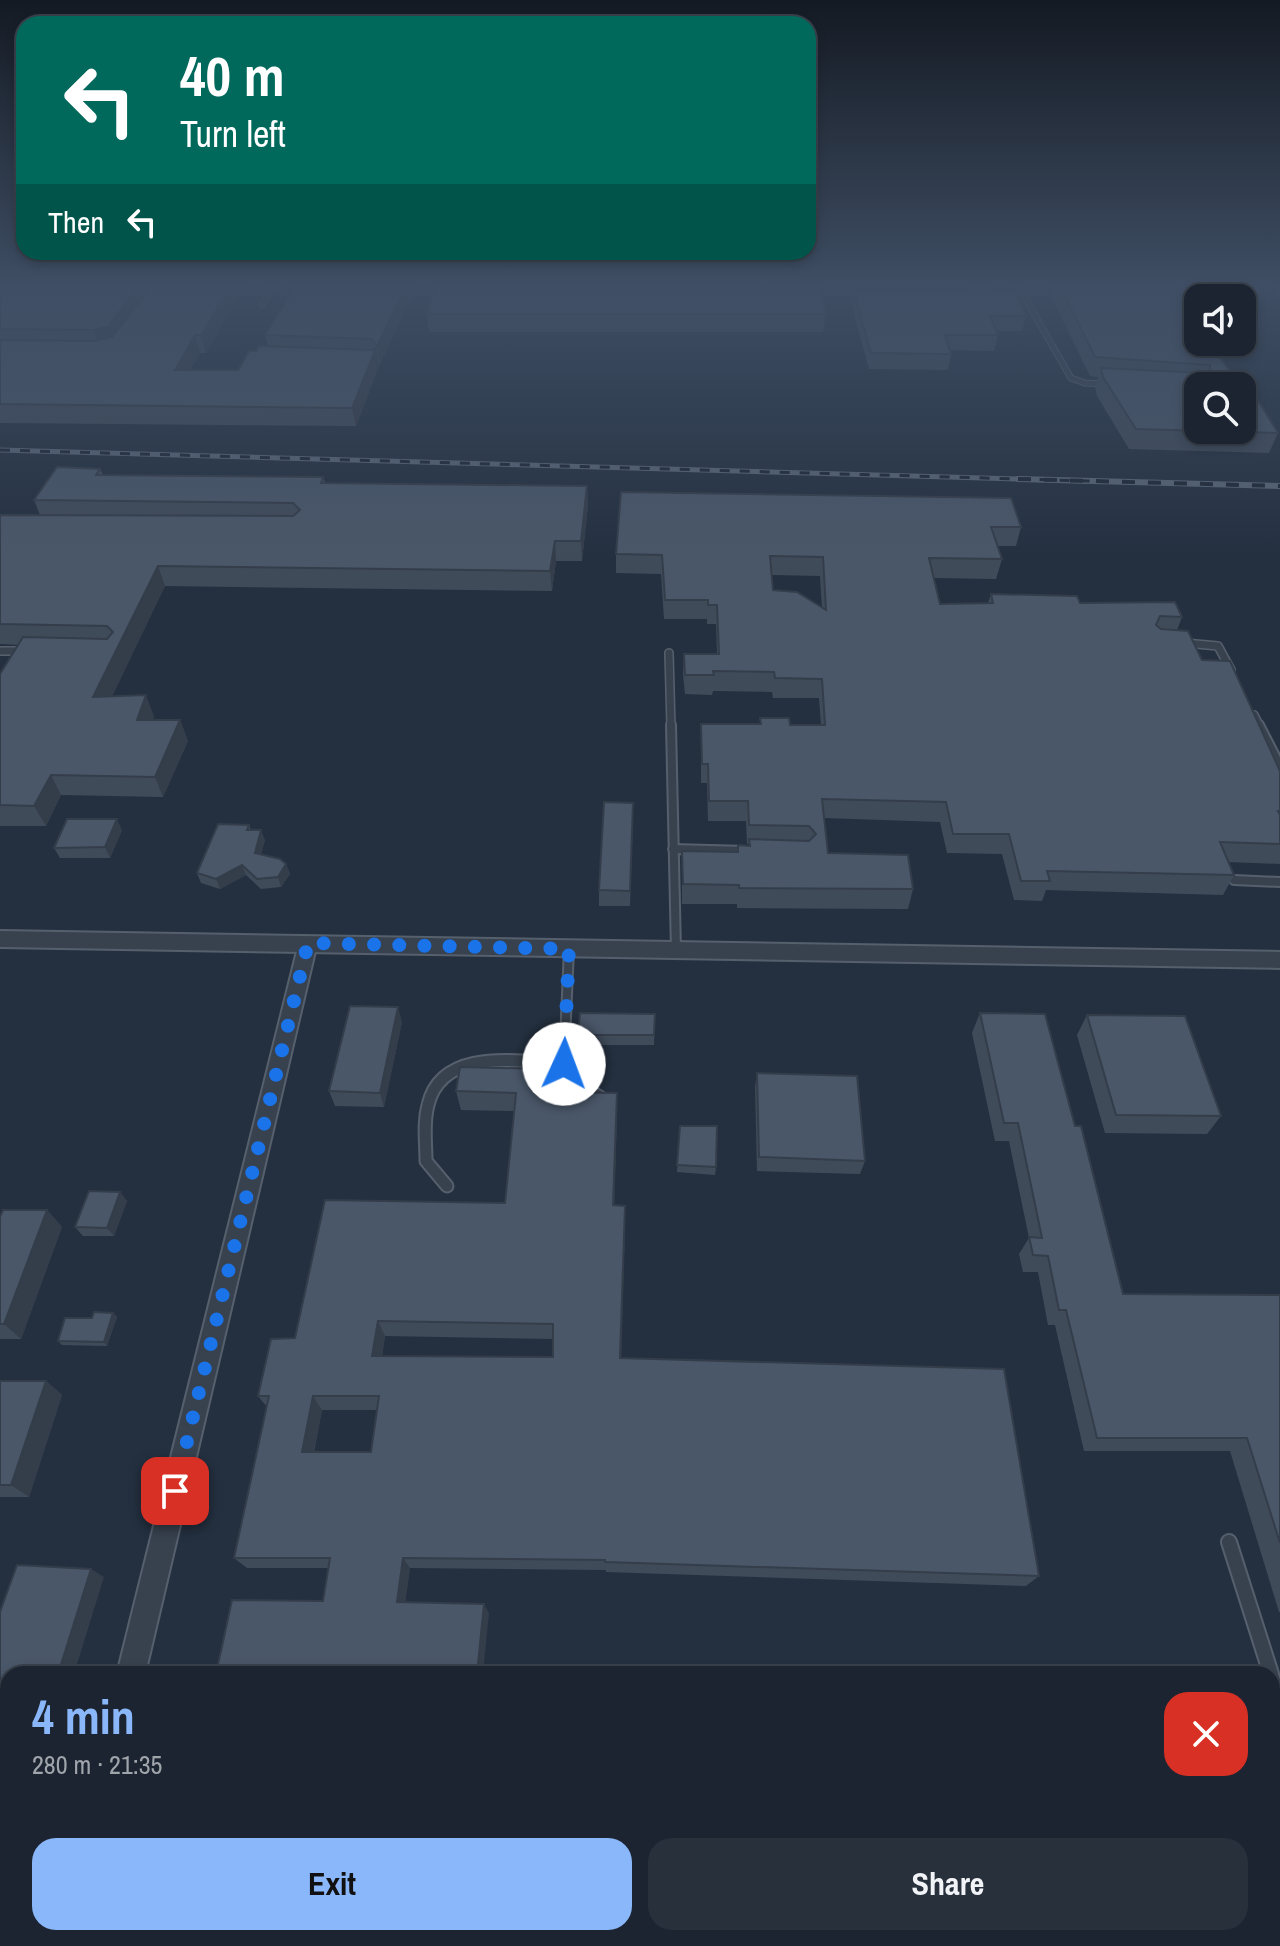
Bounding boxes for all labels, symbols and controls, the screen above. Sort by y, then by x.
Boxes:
text: 40 m [180,38,285,113]
icon: left [48,48,152,152]
text: Turn left [180,110,286,158]
icon: left [120,200,164,244]
text: Then [48,202,104,242]
map controls [1184,284,1256,444]
button: sound [1184,284,1256,356]
button: search [1184,372,1256,444]
position arrow [522,1022,606,1106]
pin [141,1457,209,1525]
icon: arrive [153,1469,197,1513]
text: 4 min [32,1684,135,1749]
button: close [1164,1692,1248,1776]
text: 280 m · 21:35 [32,1747,162,1782]
button: Exit [32,1838,632,1930]
button: Share [648,1838,1248,1930]

